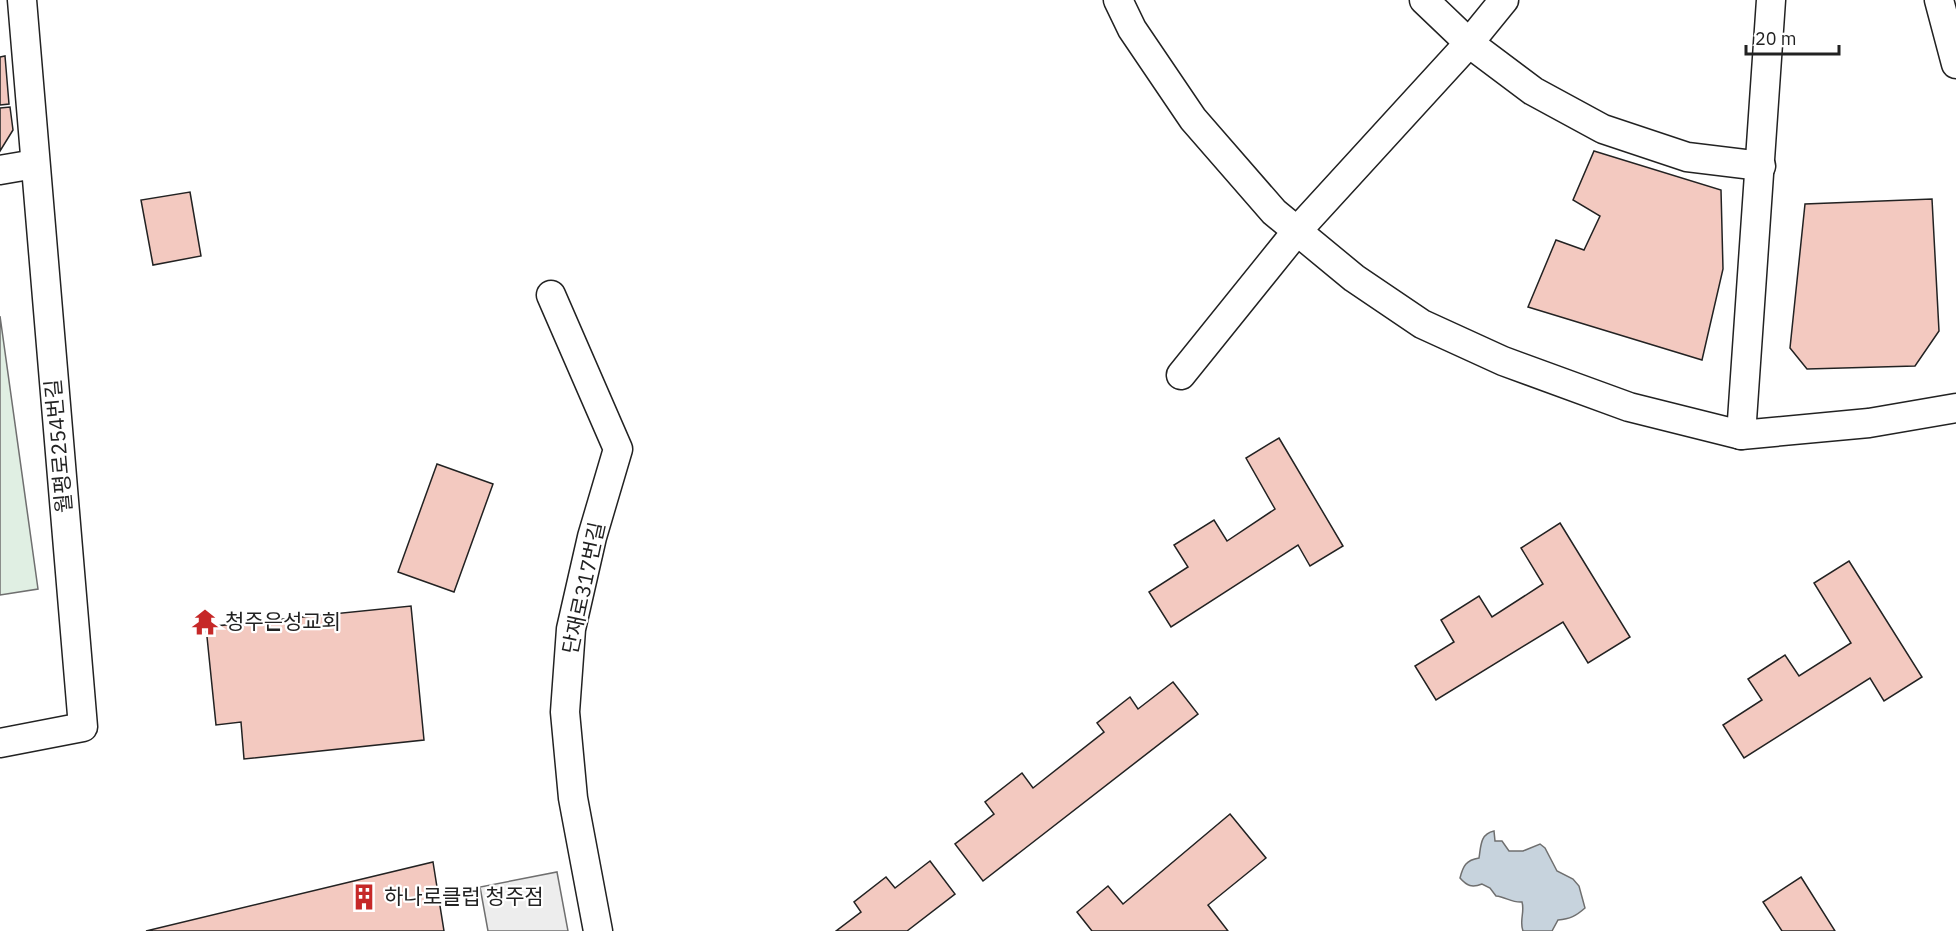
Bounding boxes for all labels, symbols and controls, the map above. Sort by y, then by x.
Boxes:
scale bar [1746,18,1839,56]
text: 20 m [1755,27,1797,50]
street label: 월평로254번길 [38,378,78,514]
street label: 단재로317번길 [555,519,611,656]
temple icon: 청주은성교회 [190,607,220,637]
place label: 청주은성교회 [225,607,341,635]
building icon: 하나로클럽 청주점 [349,882,379,912]
place label: 하나로클럽 청주점 [384,882,544,910]

